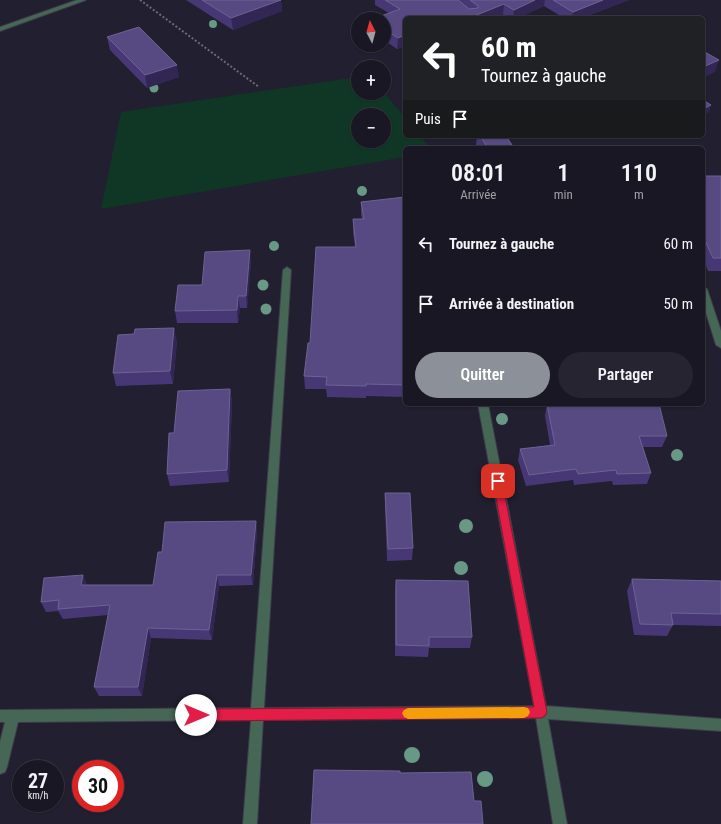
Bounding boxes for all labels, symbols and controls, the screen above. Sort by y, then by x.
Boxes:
north arrow [351,12,391,52]
map controls [351,12,391,148]
text: 60 m [481,31,537,64]
icon: left [415,32,467,84]
button: + [351,60,391,100]
text: Tournez à gauche [481,65,606,86]
button: − [351,108,391,148]
icon: arrive [449,108,471,130]
text: Puis [415,110,441,128]
text: 08:01 [451,159,506,187]
text: 1 [557,159,569,187]
text: 110 [621,159,657,187]
text: Arrivée [460,187,496,202]
text: min [554,187,573,202]
text: m [634,187,644,202]
icon: left [415,233,437,255]
text: Tournez à gauche [449,235,554,253]
text: 60 m [663,235,693,253]
icon: arrive [415,293,437,315]
text: Arrivée à destination [449,295,574,313]
text: 50 m [663,295,693,313]
button: Quitter [415,352,550,398]
button: Partager [558,352,693,398]
pin [481,464,515,498]
icon: arrive [487,470,509,492]
position arrow [175,694,217,736]
speed limit sign: 30 [72,760,124,812]
text: 27 [28,769,48,793]
text: km/h [28,790,48,801]

